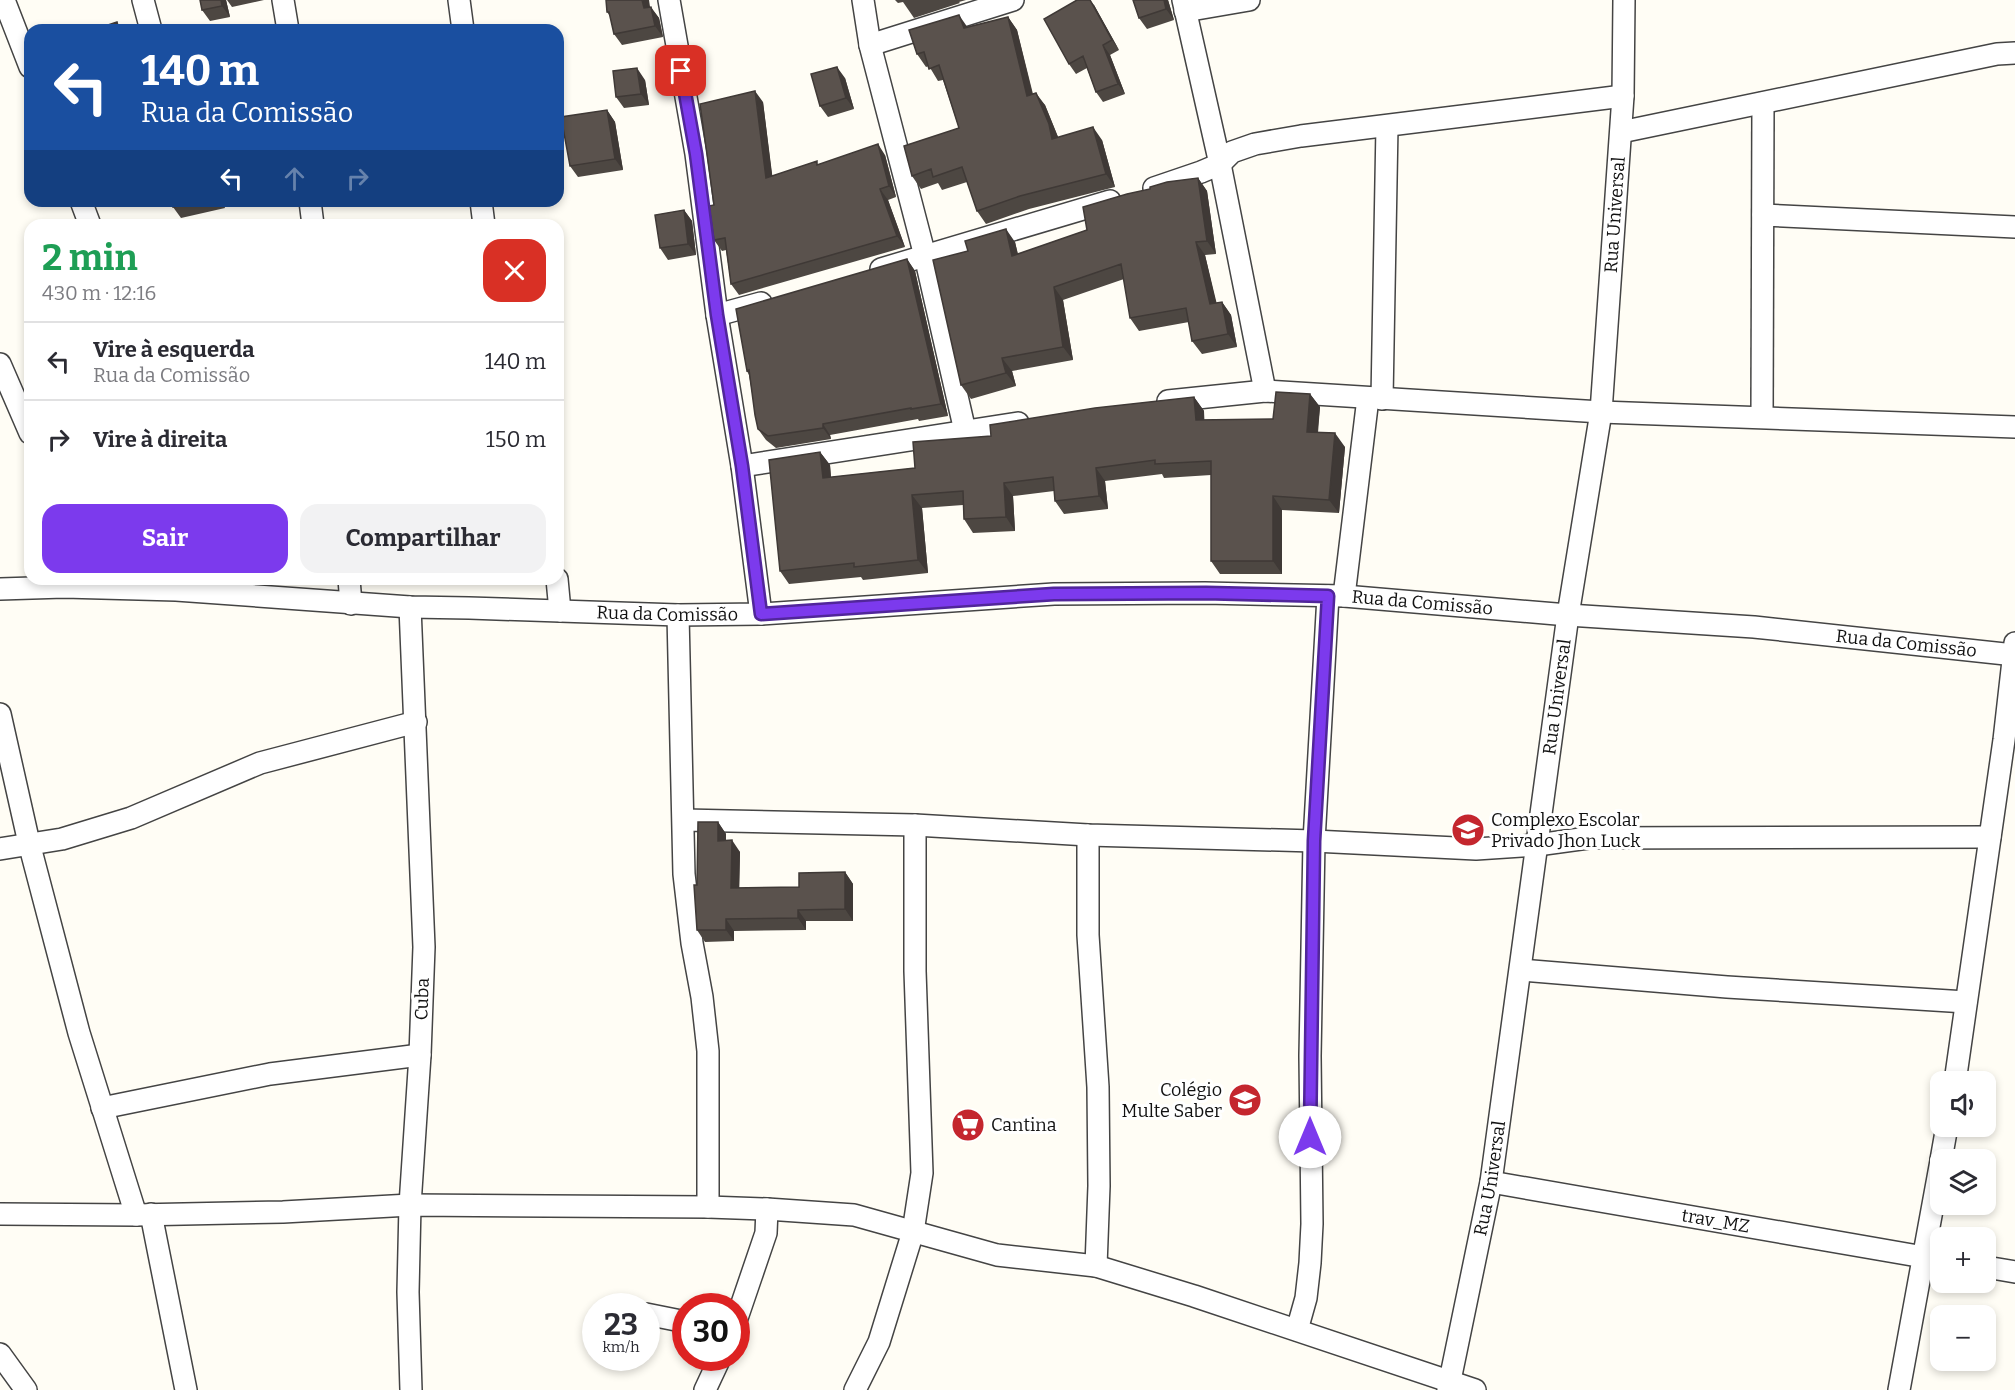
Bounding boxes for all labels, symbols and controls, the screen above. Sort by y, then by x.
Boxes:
pin [655,45,706,96]
text: 140 m [141,46,259,96]
icon: left [42,48,120,126]
icon: arrive [664,54,697,87]
text: Rua da Comissão [141,97,353,129]
street label: Rua Universal [1600,156,1630,274]
icon: left [215,162,248,195]
icon: ahead [278,162,311,195]
icon: right [341,162,374,195]
text: 2 min [42,236,138,280]
button: close [483,239,546,302]
text: 430 m · 12:16 [42,281,156,305]
text: Vire à esquerda [93,336,254,363]
icon: left [42,345,75,378]
text: 140 m [485,348,546,375]
text: Rua da Comissão [93,363,250,387]
icon: right [42,423,75,456]
text: Vire à direita [93,426,227,453]
text: 150 m [486,426,546,453]
button: Sair [42,504,288,573]
button: Compartilhar [300,504,546,573]
street label: Rua da Comissão [1351,586,1494,620]
street label: Rua da Comissão [596,601,738,626]
street label: Rua da Comissão [1835,625,1978,662]
street label: Rua Universal [1538,638,1576,756]
place label: Complexo Escolar Privado Jhon Luck [1491,809,1641,852]
school or university icon: Complexo Escolar Privado Jhon Luck [1450,812,1486,848]
street label: Cuba [410,977,434,1021]
map controls [1930,1071,1996,1371]
button: sound [1930,1071,1996,1137]
place label: Colégio Multe Saber [1121,1079,1222,1122]
school or university icon: Colégio Multe Saber [1227,1082,1263,1118]
position arrow [1278,1105,1342,1169]
supermarket icon: Cantina [950,1107,986,1143]
place label: Cantina [991,1114,1057,1136]
street label: Rua Universal [1469,1119,1510,1238]
button: layers [1930,1149,1996,1215]
street label: trav_MZ [1680,1204,1751,1238]
button: + [1930,1227,1996,1293]
speed limit sign: 30 [672,1293,750,1371]
button: − [1930,1305,1996,1371]
text: 23 [604,1307,638,1343]
text: km/h [602,1338,640,1356]

